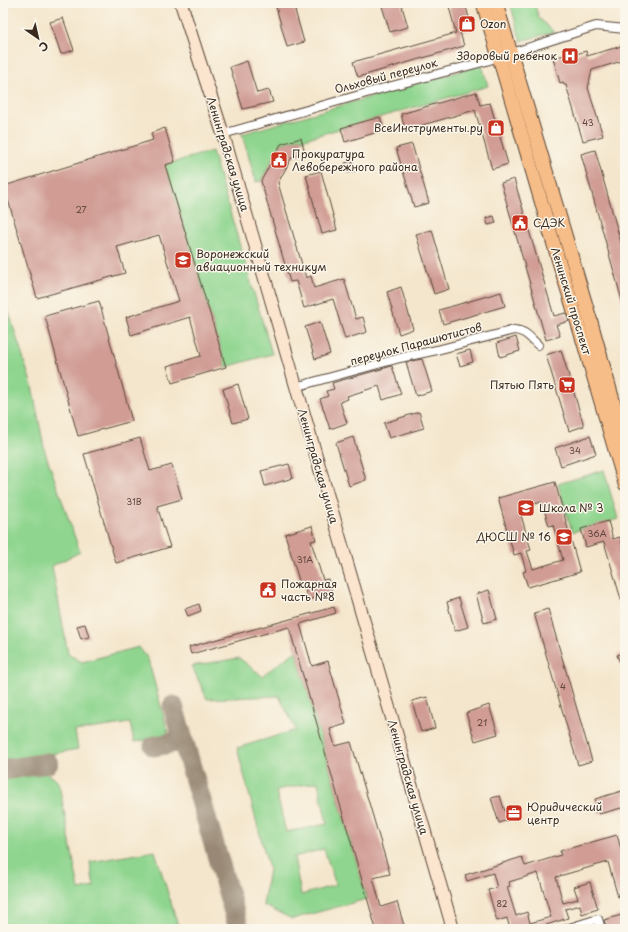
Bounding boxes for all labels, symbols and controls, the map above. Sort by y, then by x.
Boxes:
shop icon: Ozon [457,14,477,34]
place label: Ozon [480,15,506,32]
north arrow [18,18,58,58]
text: С [36,37,52,56]
hospital icon: Здоровый ребенок [560,46,580,66]
place label: Здоровый ребенок [456,47,557,64]
street label: Ольховый переулок [333,53,440,97]
street label: Ленинградская улица [203,94,254,213]
house number: 43 [582,115,594,129]
shop icon: ВсеИнструменты.ру [486,118,506,138]
place label: ВсеИнструменты.ру [374,119,483,136]
place label: Прокуратура Левобережного района [292,145,418,175]
public building icon: Прокуратура Левобережного района [269,150,289,170]
house number: 27 [75,202,87,216]
public building icon: СДЭК [510,213,530,233]
place label: СДЭК [533,214,566,231]
place label: Воронежский авиационный техникум [196,245,327,275]
street label: Ленинский проспект [547,245,596,357]
school or university icon: Воронежский авиационный техникум [173,250,193,270]
street label: переулок Парашютистов [348,318,484,369]
supermarket icon: Пятью Пять [557,375,577,395]
place label: Пятью Пять [490,376,554,393]
street label: Ленинградская улица [294,406,343,525]
house number: 34 [569,443,581,457]
house number: 31В [126,494,142,508]
school or university icon: Школа № 3 [516,498,536,518]
place label: Школа № 3 [539,499,604,516]
house number: 36А [587,526,607,540]
school or university icon: ДЮСШ № 16 [554,527,574,547]
place label: ДЮСШ № 16 [476,528,551,545]
house number: 31А [297,552,313,566]
place label: Пожарная часть №8 [281,575,337,605]
public building icon: Пожарная часть №8 [258,580,278,600]
house number: 4 [560,679,566,693]
house number: 21 [477,715,487,729]
street label: Ленинградская улица [384,717,433,836]
place label: Юридический центр [527,798,602,828]
office icon: Юридический центр [504,803,524,823]
house number: 82 [496,896,508,910]

